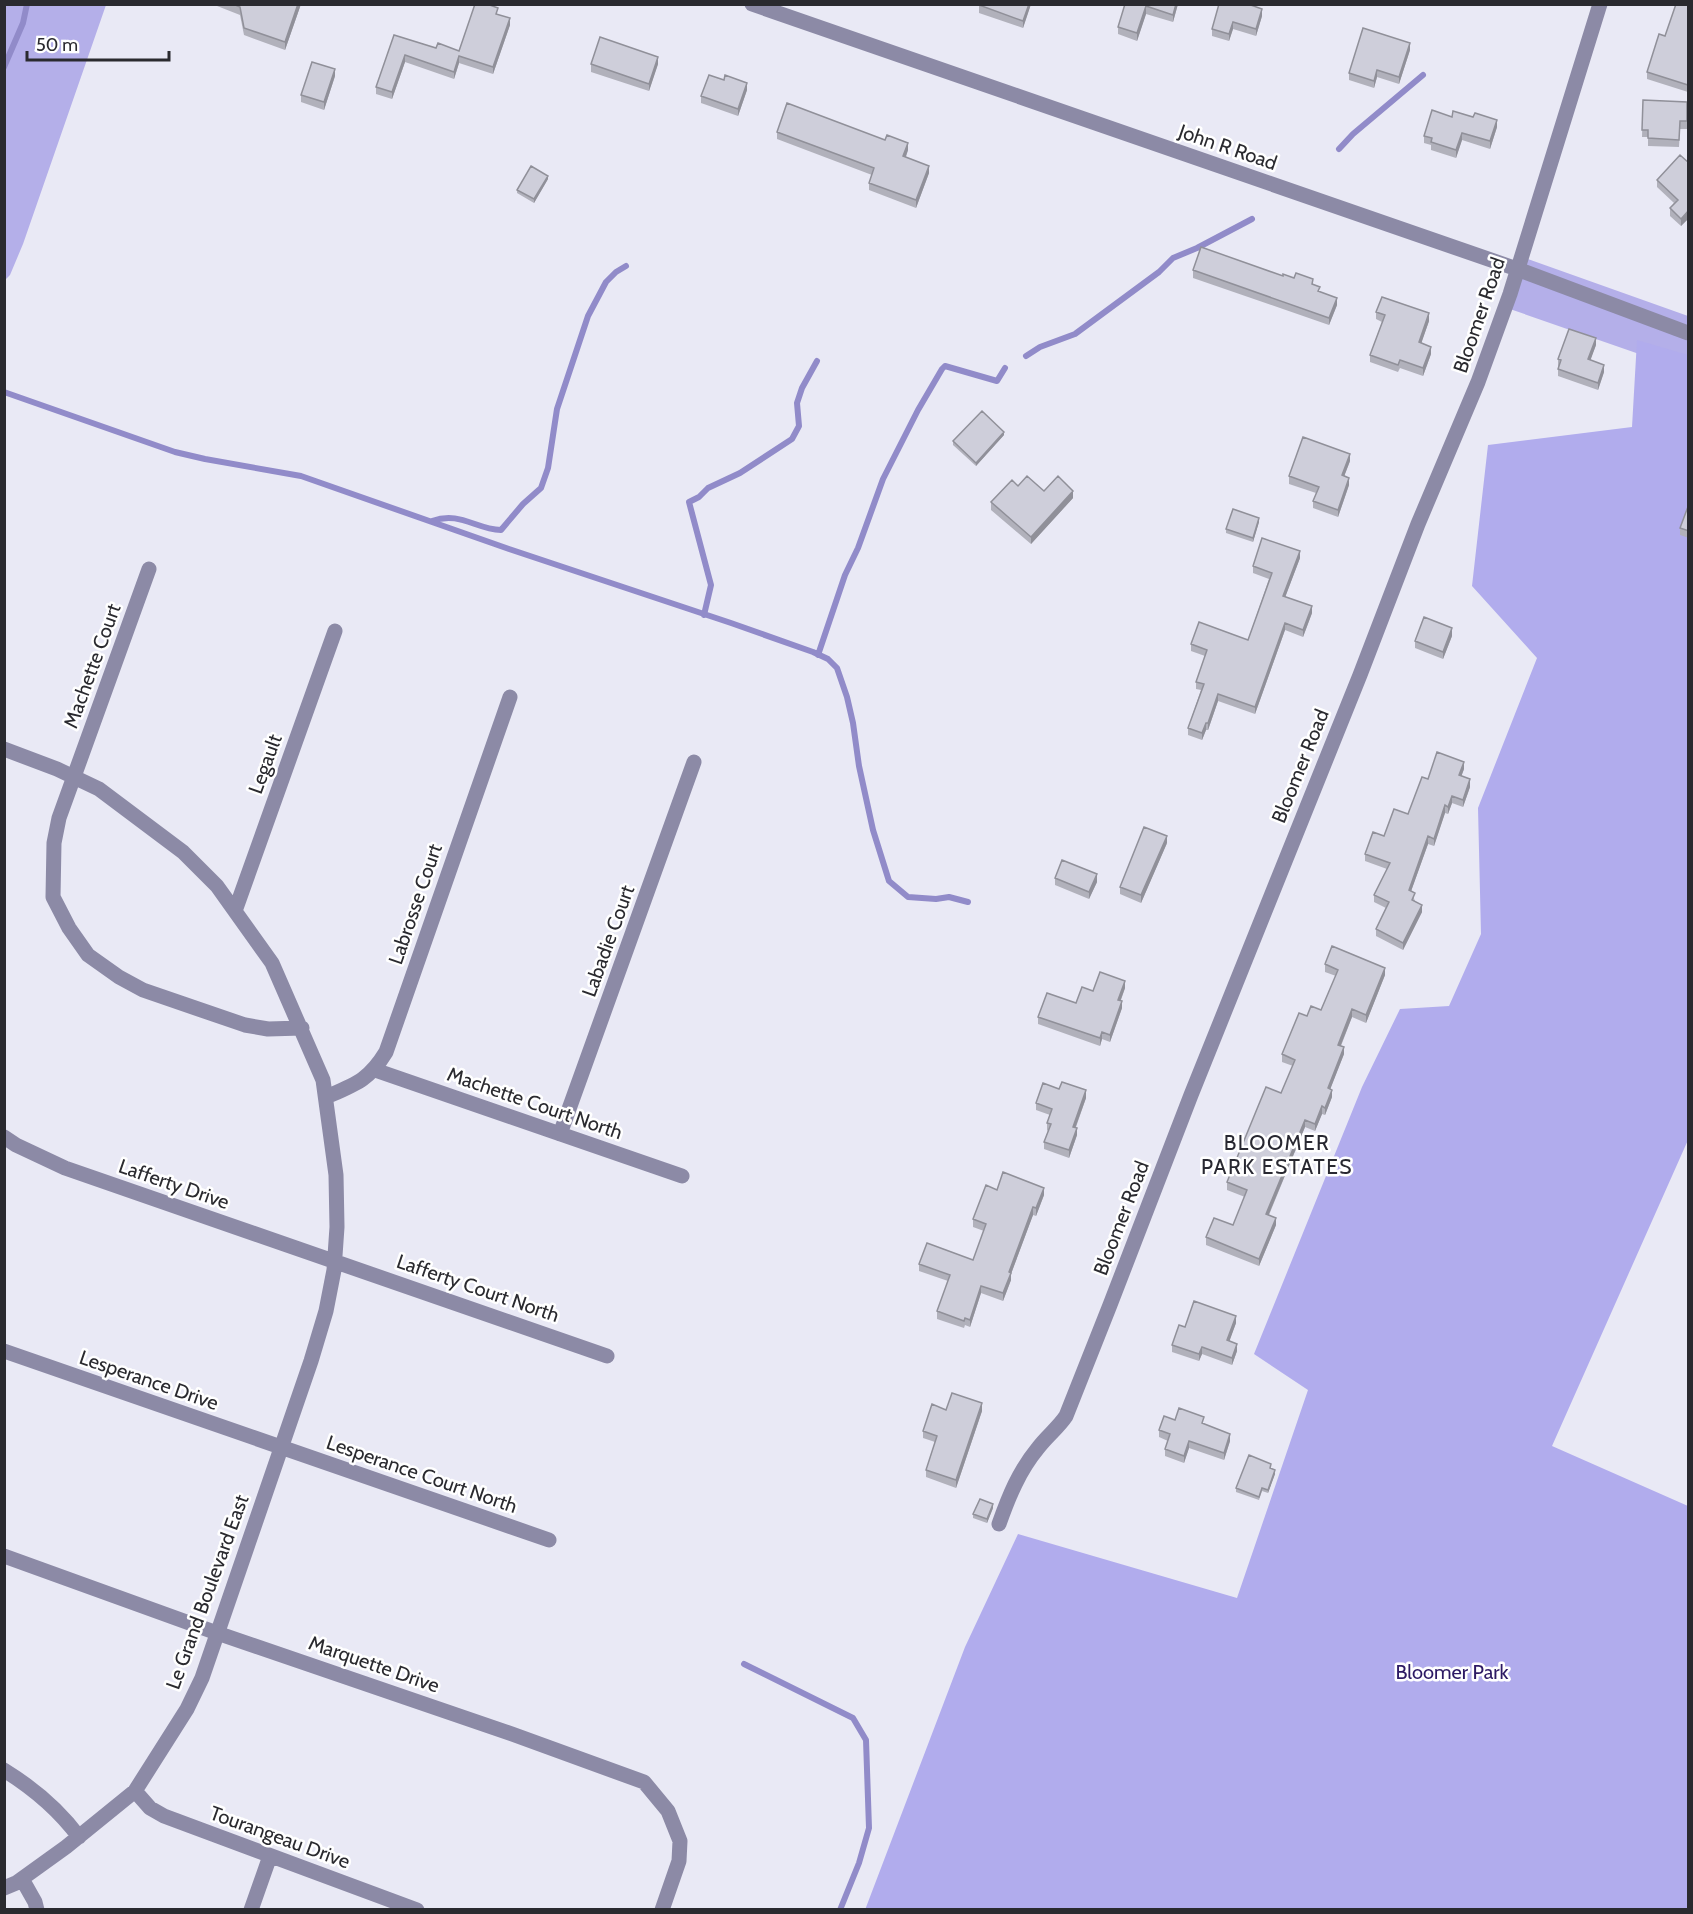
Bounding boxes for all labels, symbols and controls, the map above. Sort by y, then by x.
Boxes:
scale bar [27,24,170,62]
text: 50 m [36,34,78,56]
street label: John R Road [1175,119,1280,175]
street label: Bloomer Road [1448,254,1510,376]
street label: Machette Court [58,600,126,731]
street label: Bloomer Road [1266,706,1334,826]
street label: Legault [243,731,287,797]
street label: Labrosse Court [383,840,447,967]
street label: Labadie Court [577,882,639,1000]
street label: Machette Court North [444,1062,626,1144]
district label: BLOOMER PARK ESTATES [1201,1130,1353,1179]
street label: Lafferty Drive [116,1154,232,1214]
street label: Bloomer Road [1088,1157,1154,1279]
street label: Lafferty Court North [394,1249,562,1327]
street label: Lesperance Drive [76,1345,222,1415]
street label: Lesperance Court North [323,1430,521,1518]
street label: Le Grand Boulevard East [161,1491,253,1693]
street label: Marquette Drive [305,1630,443,1698]
park label: Bloomer Park [1395,1660,1509,1684]
street label: Tourangeau Drive [207,1801,353,1873]

